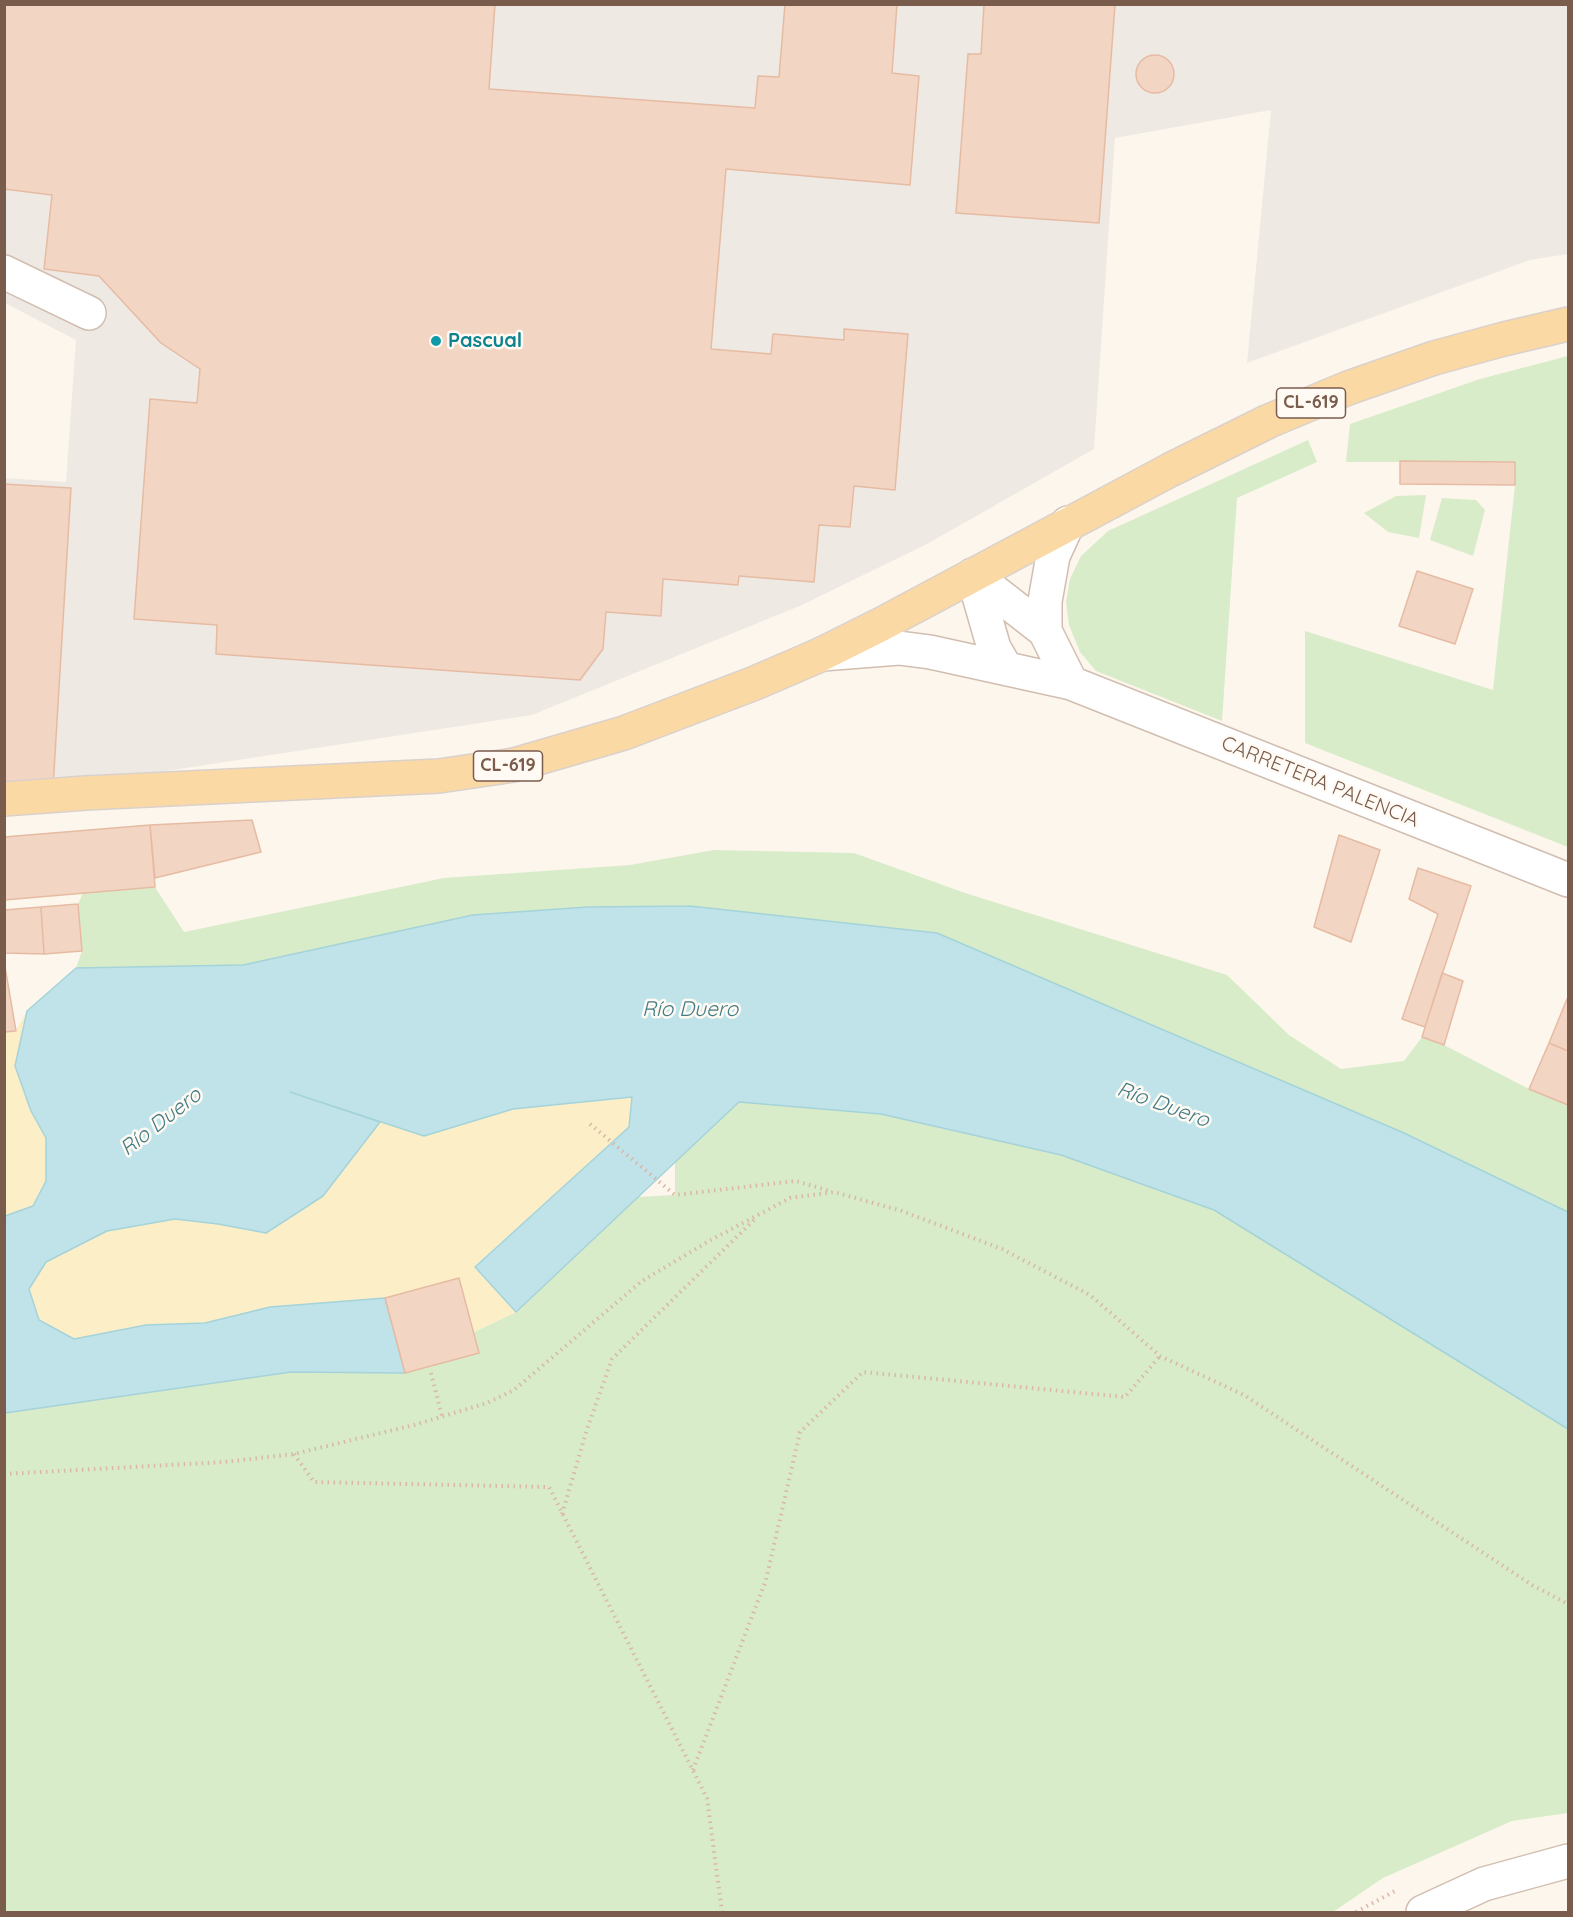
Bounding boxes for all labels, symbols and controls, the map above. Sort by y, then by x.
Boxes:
place label: Pascual [448,329,522,353]
marker: Pascual [429,334,443,348]
road number: CL-619 [1276,388,1346,418]
street label: CARRETERA PALENCIA [1218,731,1422,833]
road number: CL-619 [474,751,542,781]
water label: Río Duero [642,997,738,1023]
water label: Río Duero [1113,1077,1213,1133]
water label: Río Duero [115,1082,207,1162]

